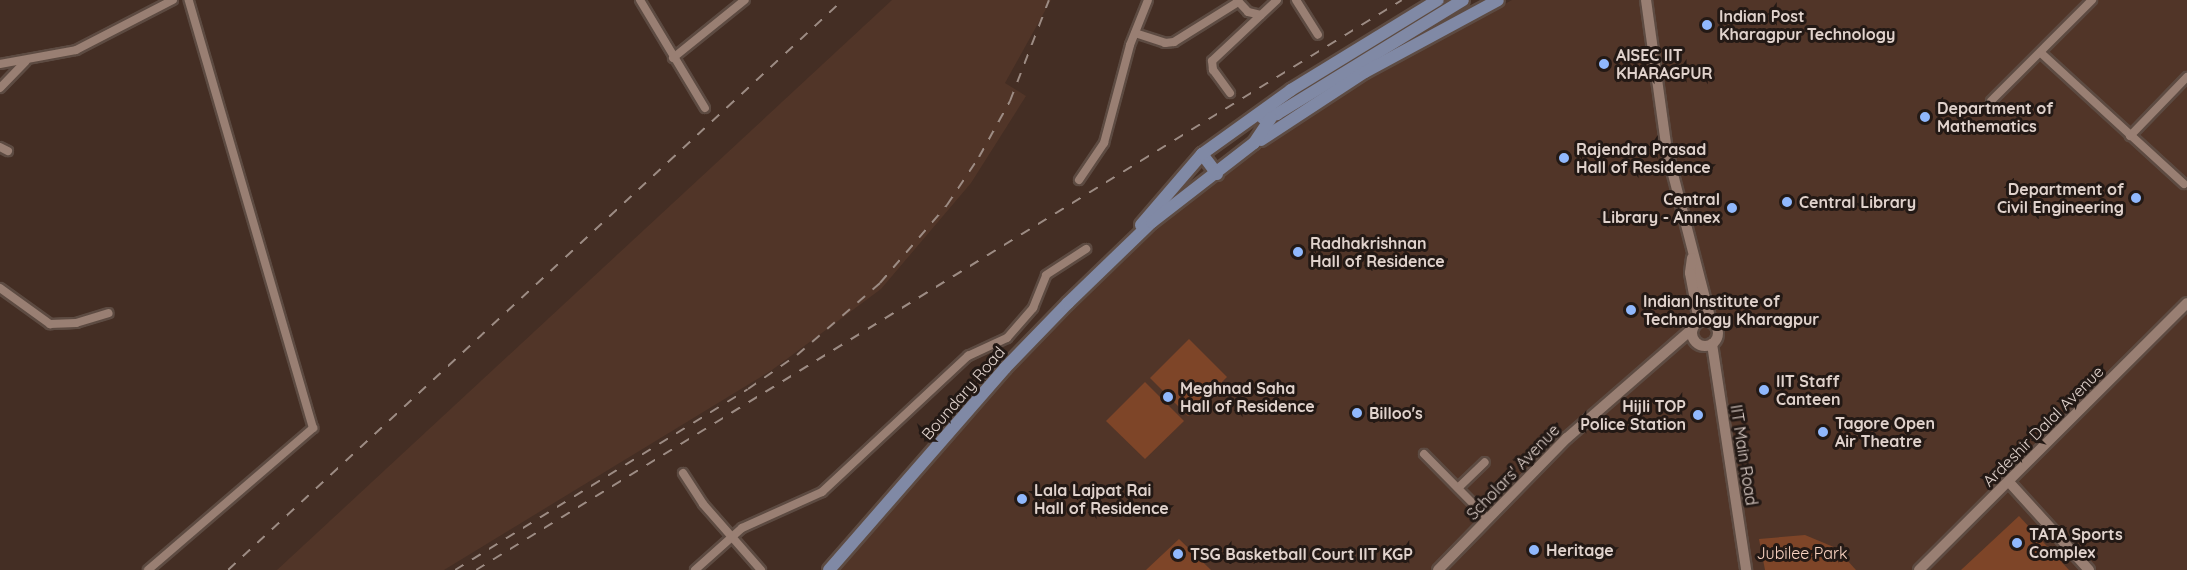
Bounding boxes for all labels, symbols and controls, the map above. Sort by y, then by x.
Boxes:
place label: Indian Post Kharagpur Technology [1719,6,1895,44]
marker: Indian Post Kharagpur Technology [1700,18,1714,32]
place label: AISEC IIT KHARAGPUR [1616,45,1712,83]
marker: AISEC IIT KHARAGPUR [1597,57,1611,71]
place label: Department of Mathematics [1937,98,2053,136]
marker: Department of Mathematics [1918,110,1932,124]
place label: Rajendra Prasad Hall of Residence [1576,139,1711,177]
marker: Rajendra Prasad Hall of Residence [1557,151,1571,165]
place label: Department of Civil Engineering [1997,179,2124,217]
place label: Central Library - Annex [1602,189,1720,227]
marker: Department of Civil Engineering [2129,191,2143,205]
place label: Central Library [1799,192,1916,212]
marker: Central Library [1780,195,1794,209]
marker: Central Library - Annex [1725,201,1739,215]
place label: Radhakrishnan Hall of Residence [1310,233,1445,271]
marker: Radhakrishnan Hall of Residence [1291,245,1305,259]
place label: Indian Institute of Technology Kharagpur [1643,291,1819,329]
marker: Indian Institute of Technology Kharagpur [1624,303,1638,317]
street label: Boundary Road [917,343,1009,443]
street label: Ardeshir Dalal Avenue [1979,362,2107,490]
place label: IIT Staff Canteen [1776,371,1840,409]
place label: Meghnad Saha Hall of Residence [1180,378,1315,416]
marker: IIT Staff Canteen [1757,383,1771,397]
marker: Meghnad Saha Hall of Residence [1161,390,1175,404]
place label: Hijli TOP Police Station [1580,396,1686,434]
place label: Billoo's [1369,403,1423,423]
street label: IIT Main Road [1727,403,1761,507]
marker: Billoo's [1350,406,1364,420]
marker: Hijli TOP Police Station [1691,408,1705,422]
place label: Tagore Open Air Theatre [1835,413,1935,451]
street label: Scholars' Avenue [1463,420,1563,524]
marker: Tagore Open Air Theatre [1816,425,1830,439]
place label: Lala Lajpat Rai Hall of Residence [1034,480,1169,518]
marker: Lala Lajpat Rai Hall of Residence [1015,492,1029,506]
place label: TATA Sports Complex [2029,524,2123,562]
marker: TATA Sports Complex [2010,536,2024,550]
place label: Heritage [1546,540,1614,560]
marker: Heritage [1527,543,1541,557]
park label: Jubilee Park [1756,543,1848,563]
place label: TSG Basketball Court IIT KGP [1190,544,1413,564]
marker: TSG Basketball Court IIT KGP [1171,547,1185,561]

